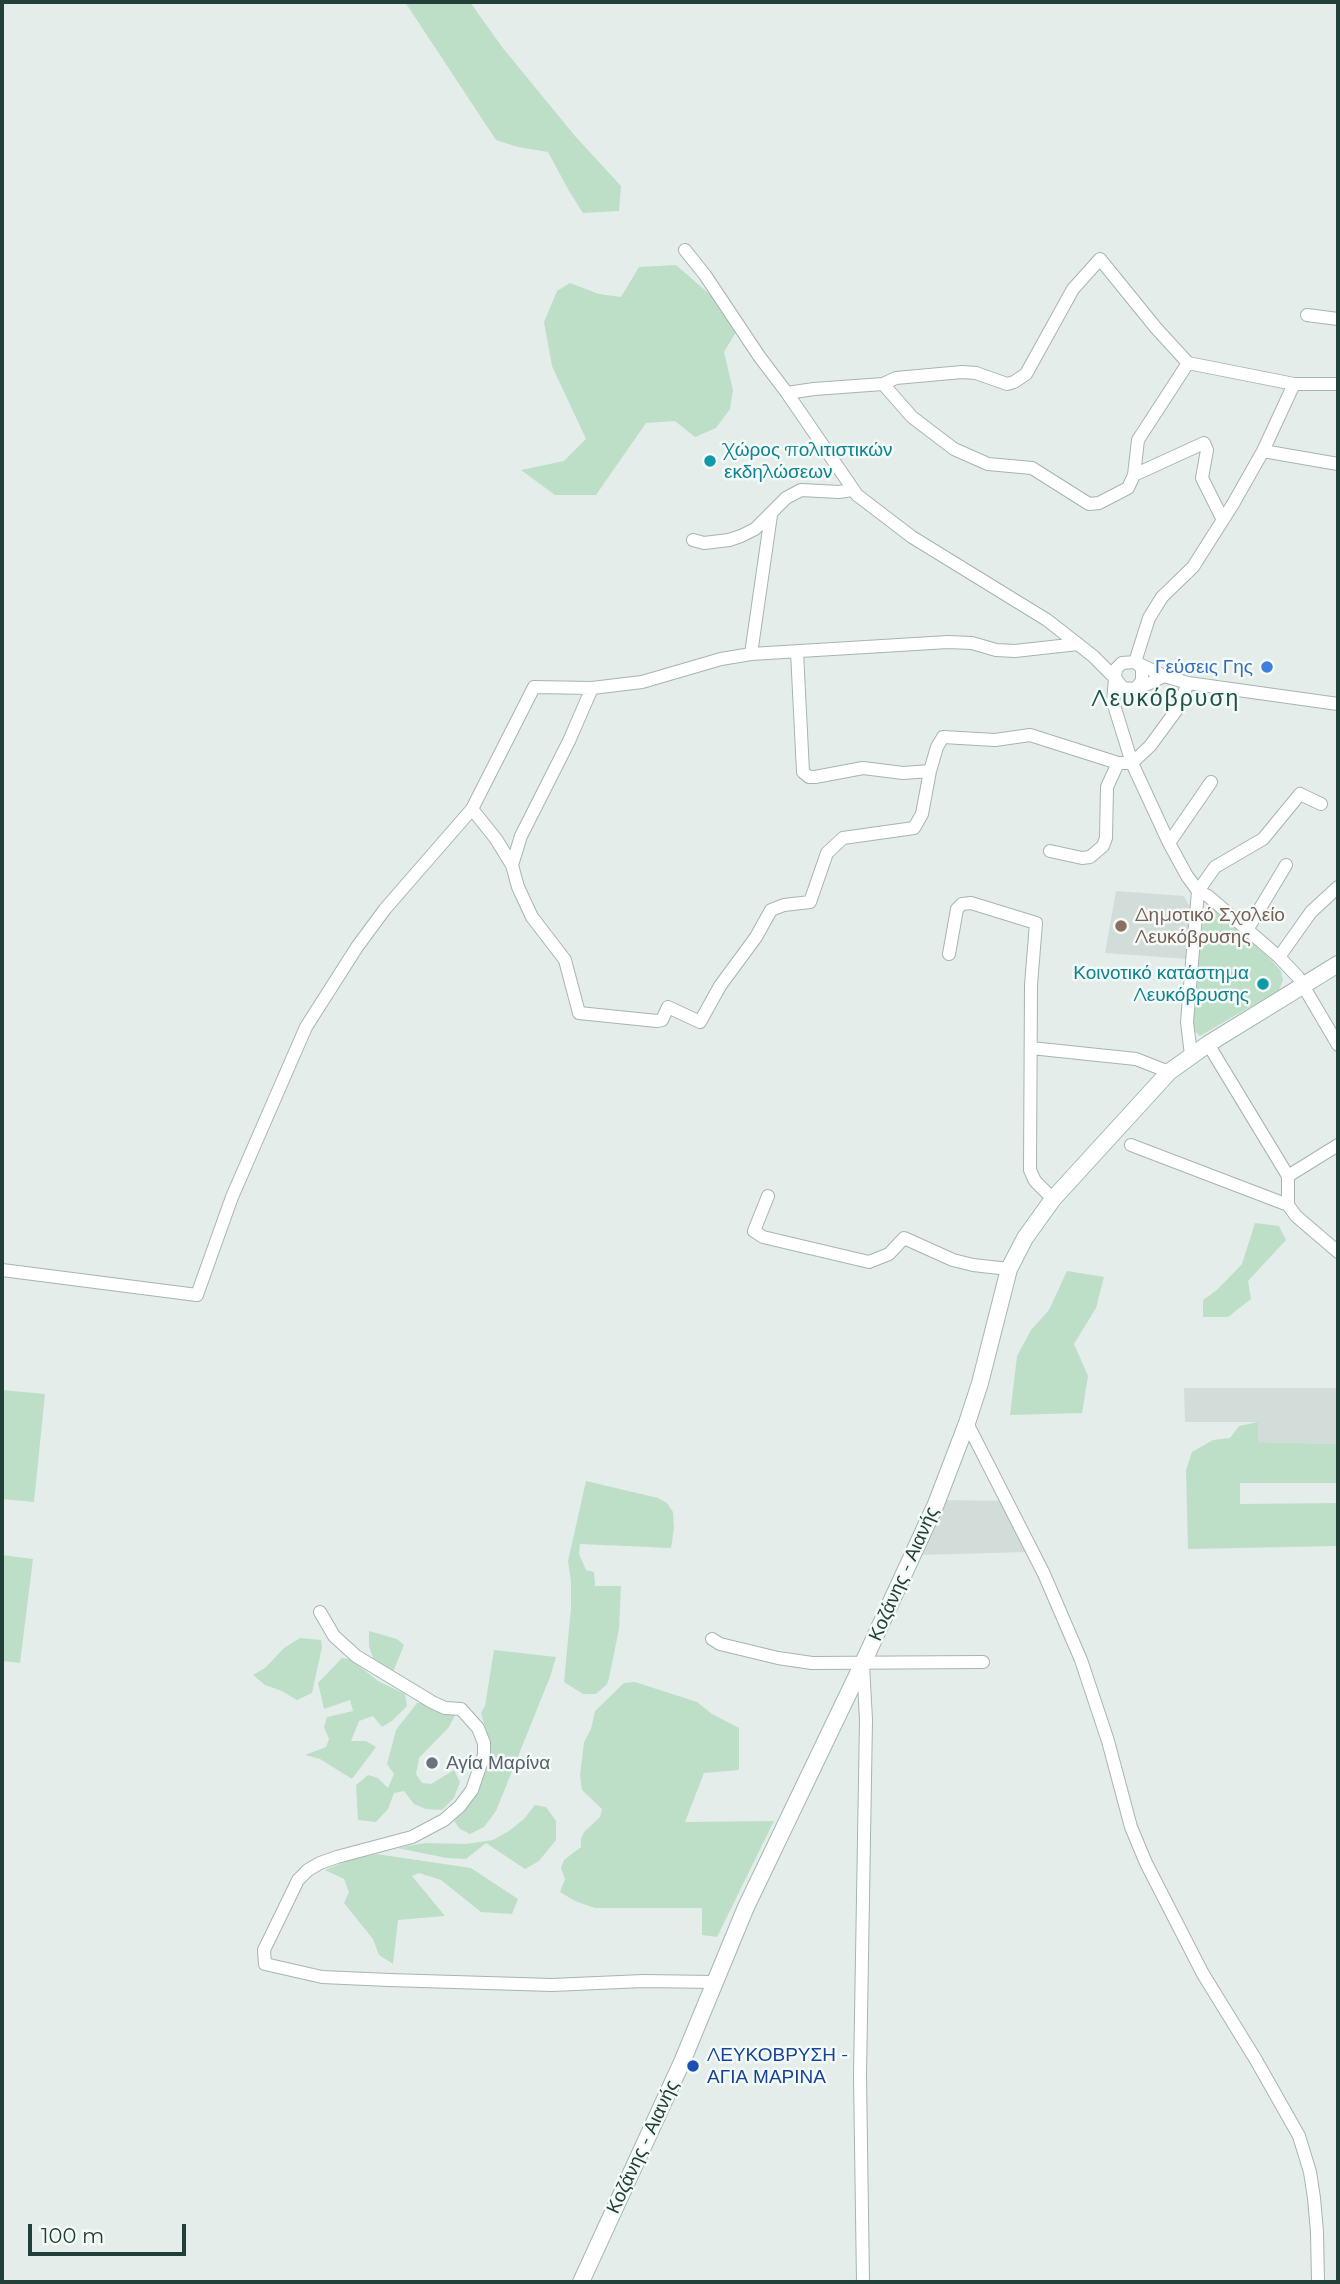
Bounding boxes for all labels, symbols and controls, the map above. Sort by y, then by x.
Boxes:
place label: Χώρος πολιτιστικών εκδηλώσεων [724,439,893,483]
marker: Χώρος πολιτιστικών εκδηλώσεων [702,453,718,469]
place label: Γεύσεις Γης [1155,656,1253,678]
marker: Γεύσεις Γης [1259,659,1275,675]
district label: Λευκόβρυση [1093,685,1239,713]
place label: Δημοτικό Σχολείο Λευκόβρυσης [1135,904,1285,948]
marker: Δημοτικό Σχολείο Λευκόβρυσης [1113,918,1129,934]
place label: Κοινοτικό κατάστημα Λευκόβρυσης [1073,962,1249,1006]
marker: Κοινοτικό κατάστημα Λευκόβρυσης [1255,976,1271,992]
street label: Κοζάνης - Αιανής [864,1503,944,1645]
place label: Αγία Μαρίνα [446,1752,550,1774]
marker: Αγία Μαρίνα [424,1755,440,1771]
place label: ΛΕΥΚΟΒΡΥΣΗ - ΑΓΙΑ ΜΑΡΙΝΑ [707,2044,848,2088]
marker: ΛΕΥΚΟΒΡΥΣΗ - ΑΓΙΑ ΜΑΡΙΝΑ [685,2058,701,2074]
street label: Κοζάνης - Αιανής [602,2077,684,2217]
scale bar [32,2210,189,2254]
text: 100 m [41,2223,104,2248]

